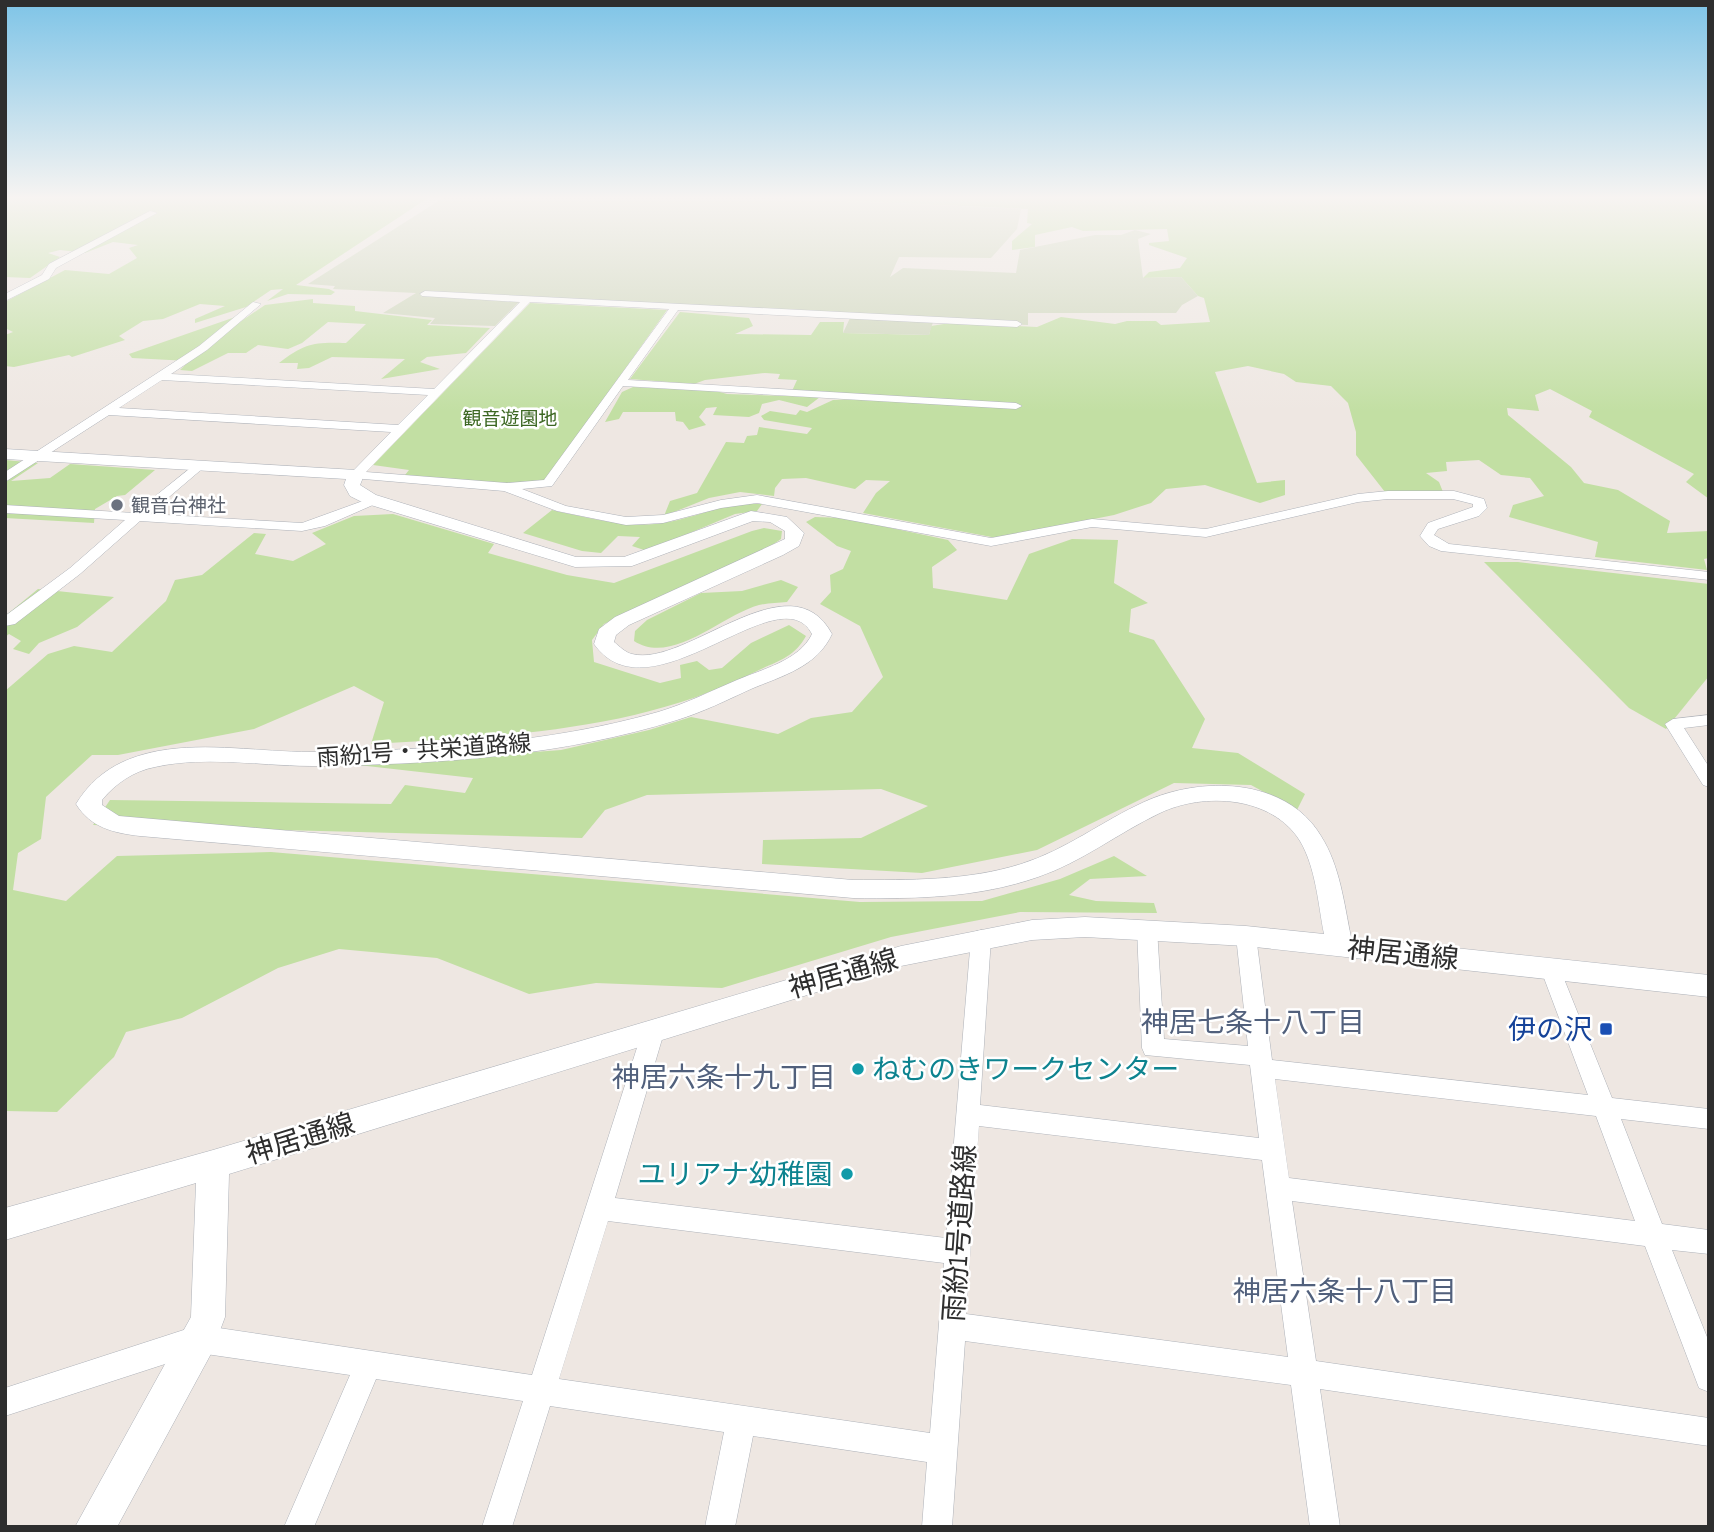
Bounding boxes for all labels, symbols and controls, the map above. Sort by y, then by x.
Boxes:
park label: 観音遊園地 [462,408,558,431]
place label: 観音台神社 [131,495,226,518]
marker: 観音台神社 [109,497,125,513]
street label: 雨紛1号・共栄道路線 [316,730,532,772]
street label: 神居通線 [1345,932,1460,977]
street label: 神居通線 [785,943,902,1006]
district label: 神居七条十八丁目 [1141,1007,1365,1040]
place label: 伊の沢 [1508,1014,1592,1047]
marker: 伊の沢 [1598,1021,1614,1037]
place label: ねむのきワークセンター [872,1054,1179,1087]
marker: ねむのきワークセンター [850,1061,866,1077]
district label: 神居六条十九丁目 [612,1062,836,1095]
street label: 神居通線 [242,1107,359,1172]
street label: 雨紛1号道路線 [938,1143,983,1323]
place label: ユリアナ幼稚園 [638,1159,833,1192]
marker: ユリアナ幼稚園 [839,1166,855,1182]
district label: 神居六条十八丁目 [1233,1276,1457,1309]

